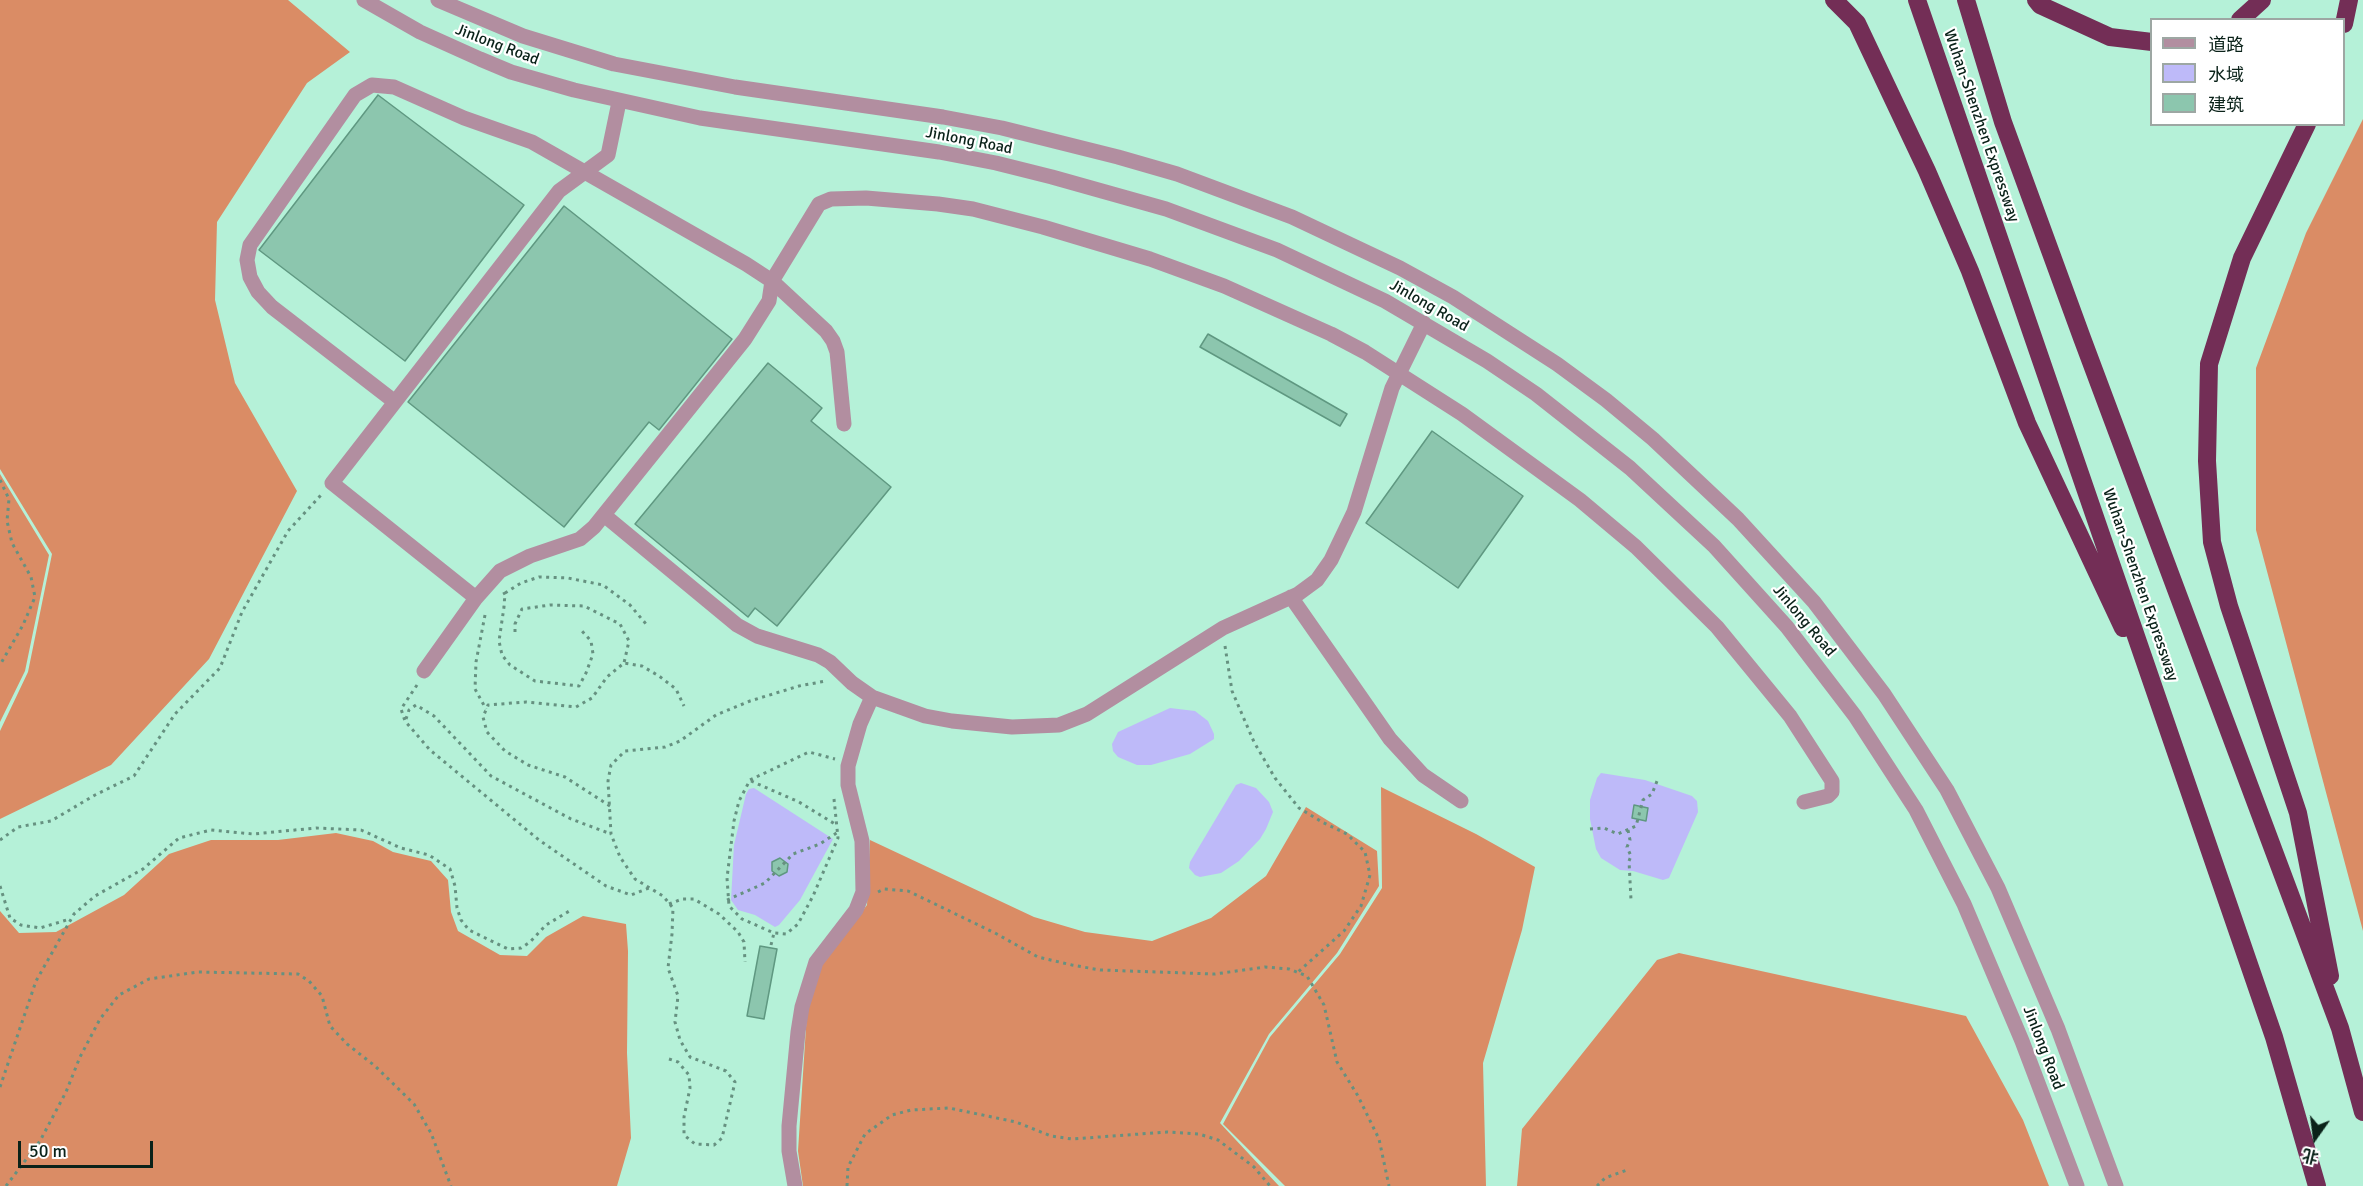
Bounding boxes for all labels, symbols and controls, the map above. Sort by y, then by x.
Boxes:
legend [2150,18,2345,126]
street label: Jinlong Road [452,20,542,70]
street label: Wuhan-Shenzhen Expressway [1939,27,2023,225]
text: 道路 [2208,34,2244,56]
text: 水域 [2208,64,2244,86]
text: 建筑 [2208,94,2244,116]
street label: Jinlong Road [924,123,1014,159]
street label: Jinlong Road [1386,276,1472,336]
street label: Wuhan-Shenzhen Expressway [2098,486,2182,684]
street label: Jinlong Road [1768,581,1840,661]
street label: Jinlong Road [2018,1003,2068,1093]
north arrow [2285,1108,2345,1168]
scale bar [21,1129,156,1167]
text: 50 m [29,1140,67,1162]
text: 北 [2300,1144,2321,1167]

